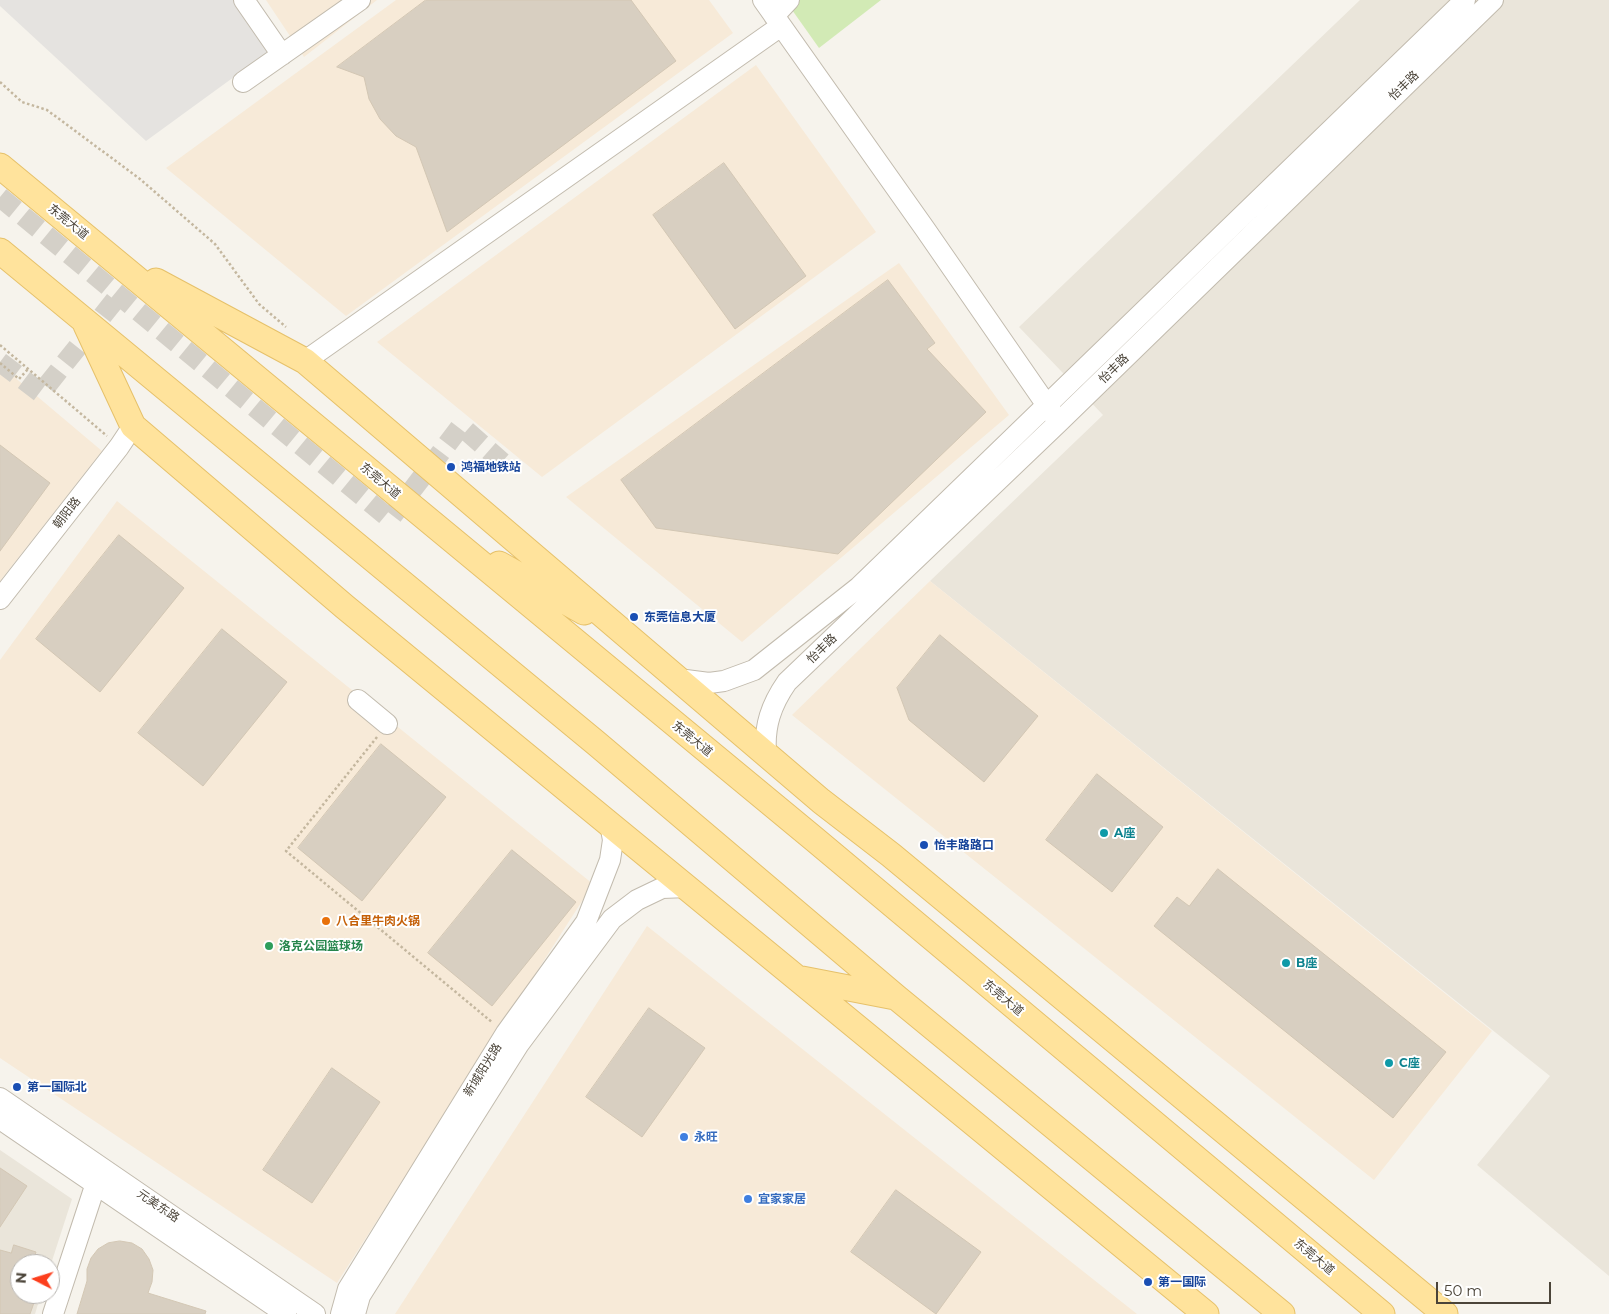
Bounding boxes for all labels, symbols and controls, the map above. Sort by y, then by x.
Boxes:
street label: 怡丰路 [1386,68,1422,104]
street label: 东莞大道 [45,201,91,243]
street label: 怡丰路 [1096,351,1132,387]
street label: 东莞大道 [357,460,403,502]
place label: 鸿福地铁站 [461,460,521,474]
marker: 鸿福地铁站 [445,461,457,473]
street label: 朝阳路 [50,494,84,532]
place label: 东莞信息大厦 [644,610,716,624]
marker: 东莞信息大厦 [628,611,640,623]
street label: 怡丰路 [804,631,840,667]
street label: 东莞大道 [669,718,715,760]
place label: A座 [1114,826,1135,840]
marker: A座 [1098,827,1110,839]
place label: 怡丰路路口 [934,838,994,852]
marker: 怡丰路路口 [918,839,930,851]
place label: 八合里牛肉火锅 [336,914,420,928]
marker: 八合里牛肉火锅 [320,915,332,927]
place label: 洛克公园篮球场 [279,939,363,953]
marker: 洛克公园篮球场 [263,940,275,952]
place label: B座 [1296,956,1317,970]
marker: B座 [1280,957,1292,969]
street label: 东莞大道 [980,977,1026,1019]
street label: 新城阳光路 [461,1041,505,1099]
place label: C座 [1399,1056,1420,1070]
marker: C座 [1383,1057,1395,1069]
place label: 第一国际北 [27,1080,87,1094]
marker: 第一国际北 [11,1081,23,1093]
place label: 永旺 [694,1130,718,1144]
marker: 永旺 [678,1131,690,1143]
street label: 元美东路 [134,1187,182,1225]
place label: 宜家家居 [758,1192,806,1206]
marker: 宜家家居 [742,1193,754,1205]
street label: 东莞大道 [1291,1236,1337,1278]
north arrow [10,1254,60,1304]
text: N [12,1271,31,1284]
scale bar [1439,1272,1554,1304]
place label: 第一国际 [1158,1275,1206,1289]
marker: 第一国际 [1142,1276,1154,1288]
text: 50 m [1444,1281,1482,1300]

